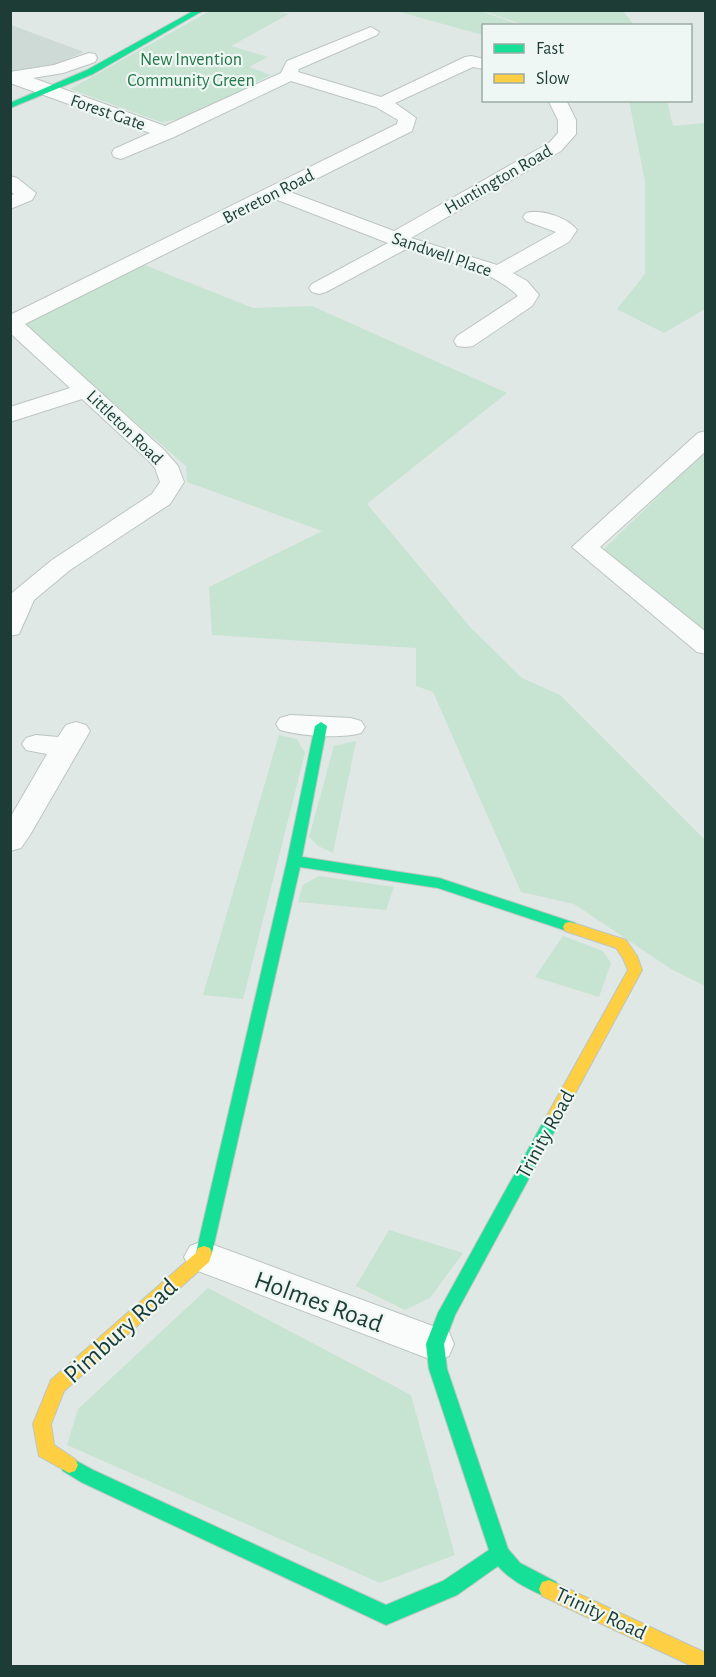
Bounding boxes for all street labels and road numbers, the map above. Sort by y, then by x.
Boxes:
street label: Forest Gate [68,92,147,134]
street label: Huntington Road [442,142,555,218]
street label: Brereton Road [220,166,317,228]
street label: Sandwell Place [389,229,494,280]
street label: Littleton Road [83,387,166,468]
street label: Trinity Road [513,1086,578,1182]
street label: Holmes Road [251,1267,386,1337]
street label: Pimbury Road [59,1273,182,1388]
street label: Trinity Road [552,1583,650,1644]

